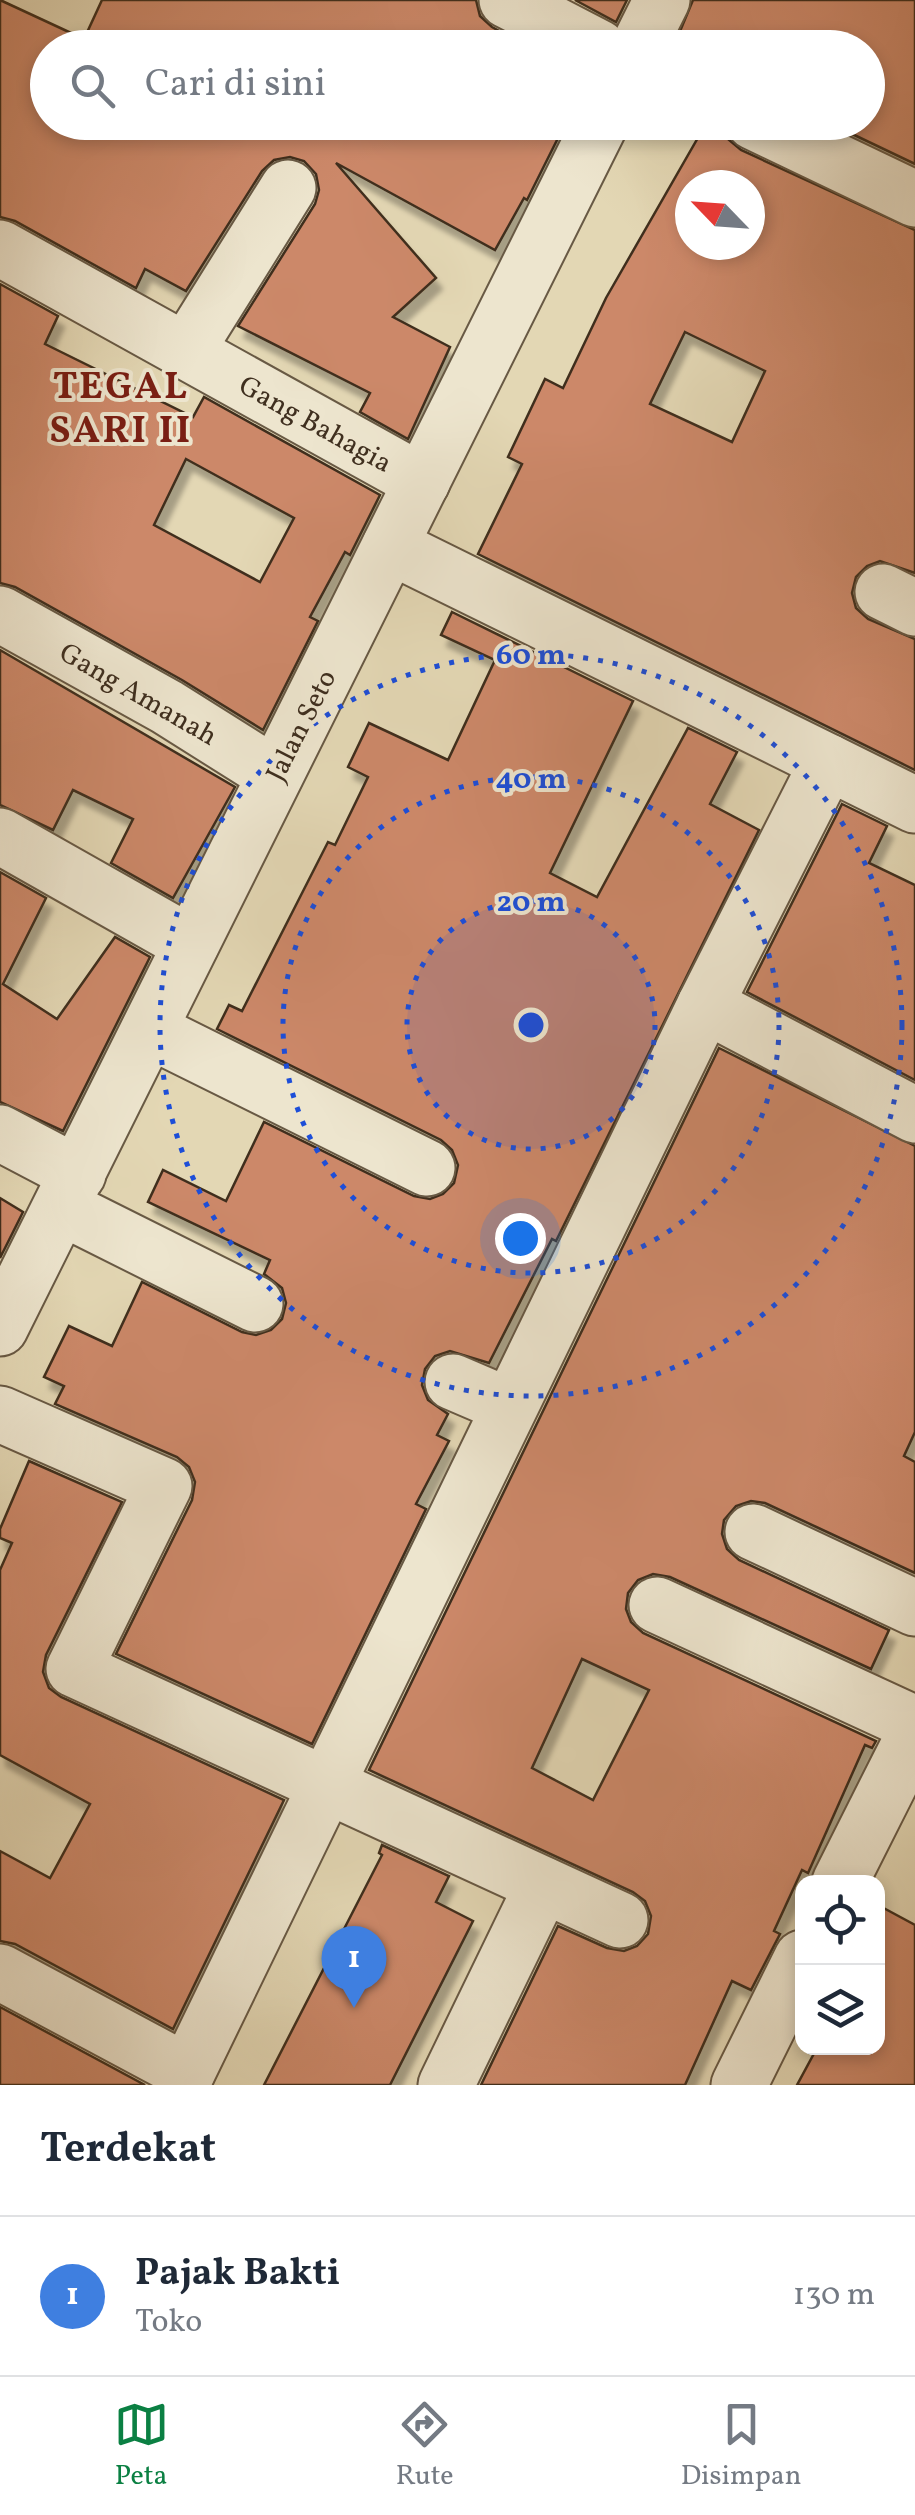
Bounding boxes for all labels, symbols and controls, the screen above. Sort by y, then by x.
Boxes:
search box [30,30,885,140]
icon: search [65,58,120,113]
text: Cari di sini [145,59,326,112]
north arrow [675,170,765,260]
district label: TEGAL SARI II [49,362,193,459]
street label: Gang Bahagia [231,367,398,483]
street label: Gang Amanah [51,634,224,756]
text: 60 m [496,635,566,677]
street label: Jalan Seto [257,663,347,789]
text: 40 m [495,759,567,801]
text: 20 m [497,882,565,924]
centre of rings [513,1007,549,1043]
your location [495,1213,546,1264]
map controls [795,1875,885,2055]
button: locate [795,1875,885,1965]
pin: 1 [322,1926,386,2008]
button: layers [795,1965,885,2055]
text: Terdekat [40,2121,216,2180]
text: Pajak Bakti [135,2248,340,2301]
text: 1 [66,2274,79,2318]
text: 130 m [793,2274,875,2318]
text: Toko [135,2301,202,2345]
tab: Peta [114,2397,169,2496]
tab: Rute [396,2397,454,2496]
tab: Disimpan [681,2397,801,2496]

